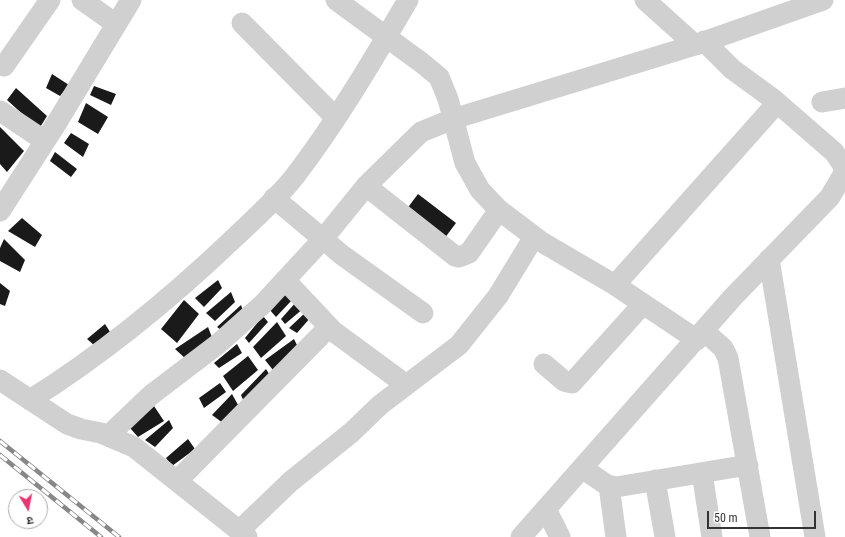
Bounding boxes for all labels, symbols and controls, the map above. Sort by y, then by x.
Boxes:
north arrow [8,489,48,529]
scale bar [709,503,818,529]
text: 50 m [714,511,738,525]
text: उ [26,513,34,527]

